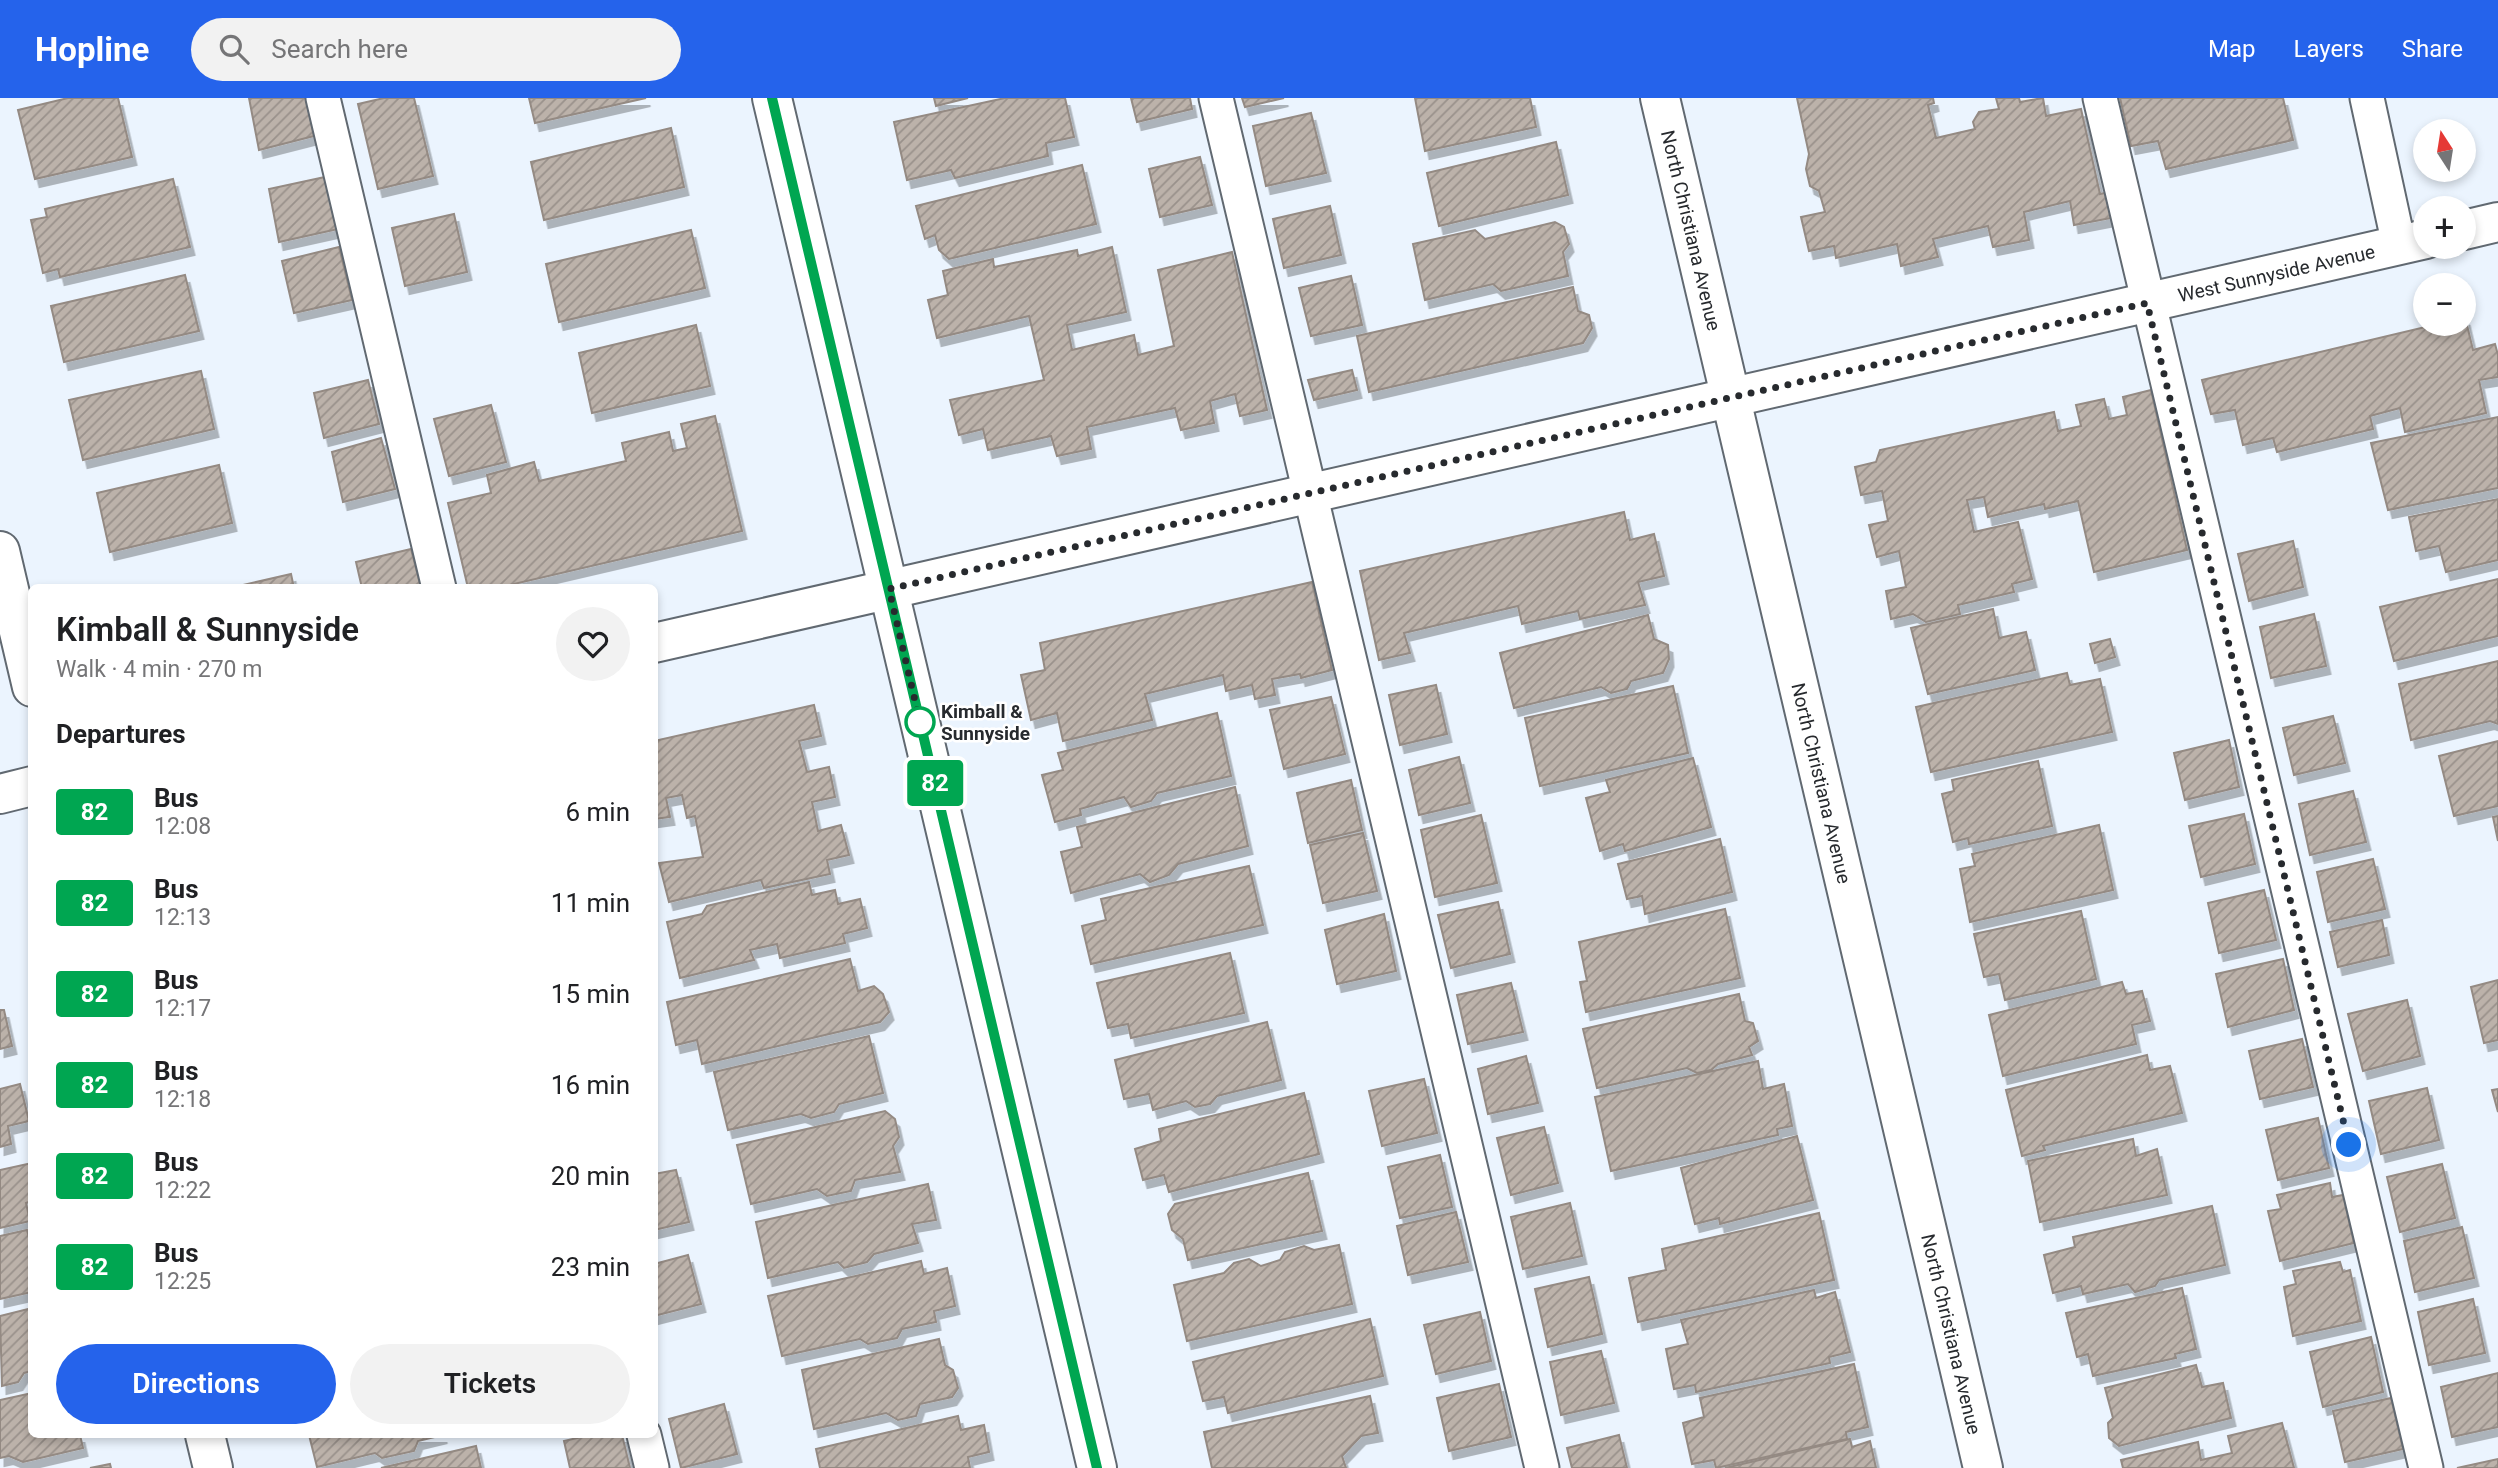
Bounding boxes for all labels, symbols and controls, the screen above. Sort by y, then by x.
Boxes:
search box [191,18,681,81]
text: Hopline [35,30,149,69]
icon: search [215,30,253,68]
text: Search here [271,34,408,64]
text: Map [2208,35,2256,63]
text: Layers [2294,35,2364,63]
text: Share [2402,35,2463,63]
north arrow [2413,119,2476,182]
map controls [2413,119,2476,336]
street label: North Christiana Avenue [1656,128,1726,333]
button: + [2413,196,2476,259]
street label: West Sunnyside Avenue [2176,240,2377,307]
button: − [2413,273,2476,336]
button: heart [556,607,630,681]
text: Kimball & Sunnyside [56,610,359,649]
text: Walk · 4 min · 270 m [56,656,262,683]
street label: North Christiana Avenue [1787,681,1856,886]
place label: Kimball & Sunnyside [941,700,1030,745]
marker: Kimball & Sunnyside [905,707,935,737]
text: Departures [56,719,186,749]
line badge: 82 [904,760,967,806]
text: 82 [921,769,949,797]
text: Bus [154,783,199,813]
text: 6 min [565,797,630,827]
text: 82 [81,798,108,826]
text: 12:08 [154,813,211,840]
text: Bus [154,874,199,904]
text: 11 min [551,888,630,918]
text: 82 [81,889,108,917]
text: 12:13 [154,904,211,931]
text: Bus [154,965,199,995]
text: 15 min [551,979,630,1009]
text: 82 [81,980,108,1008]
text: 12:17 [154,995,211,1022]
text: Bus [154,1056,199,1086]
text: 16 min [551,1070,630,1100]
text: 82 [81,1071,108,1099]
text: 12:18 [154,1086,211,1113]
your location [2331,1127,2366,1162]
text: Bus [154,1147,199,1177]
text: 20 min [551,1161,630,1191]
text: 82 [81,1162,108,1190]
text: 12:22 [154,1177,211,1204]
street label: North Christiana Avenue [1917,1232,1986,1437]
text: Bus [154,1238,199,1268]
text: 23 min [551,1252,630,1282]
text: 82 [81,1253,108,1281]
text: 12:25 [154,1268,211,1295]
button: Directions [56,1344,336,1424]
button: Tickets [350,1344,630,1424]

